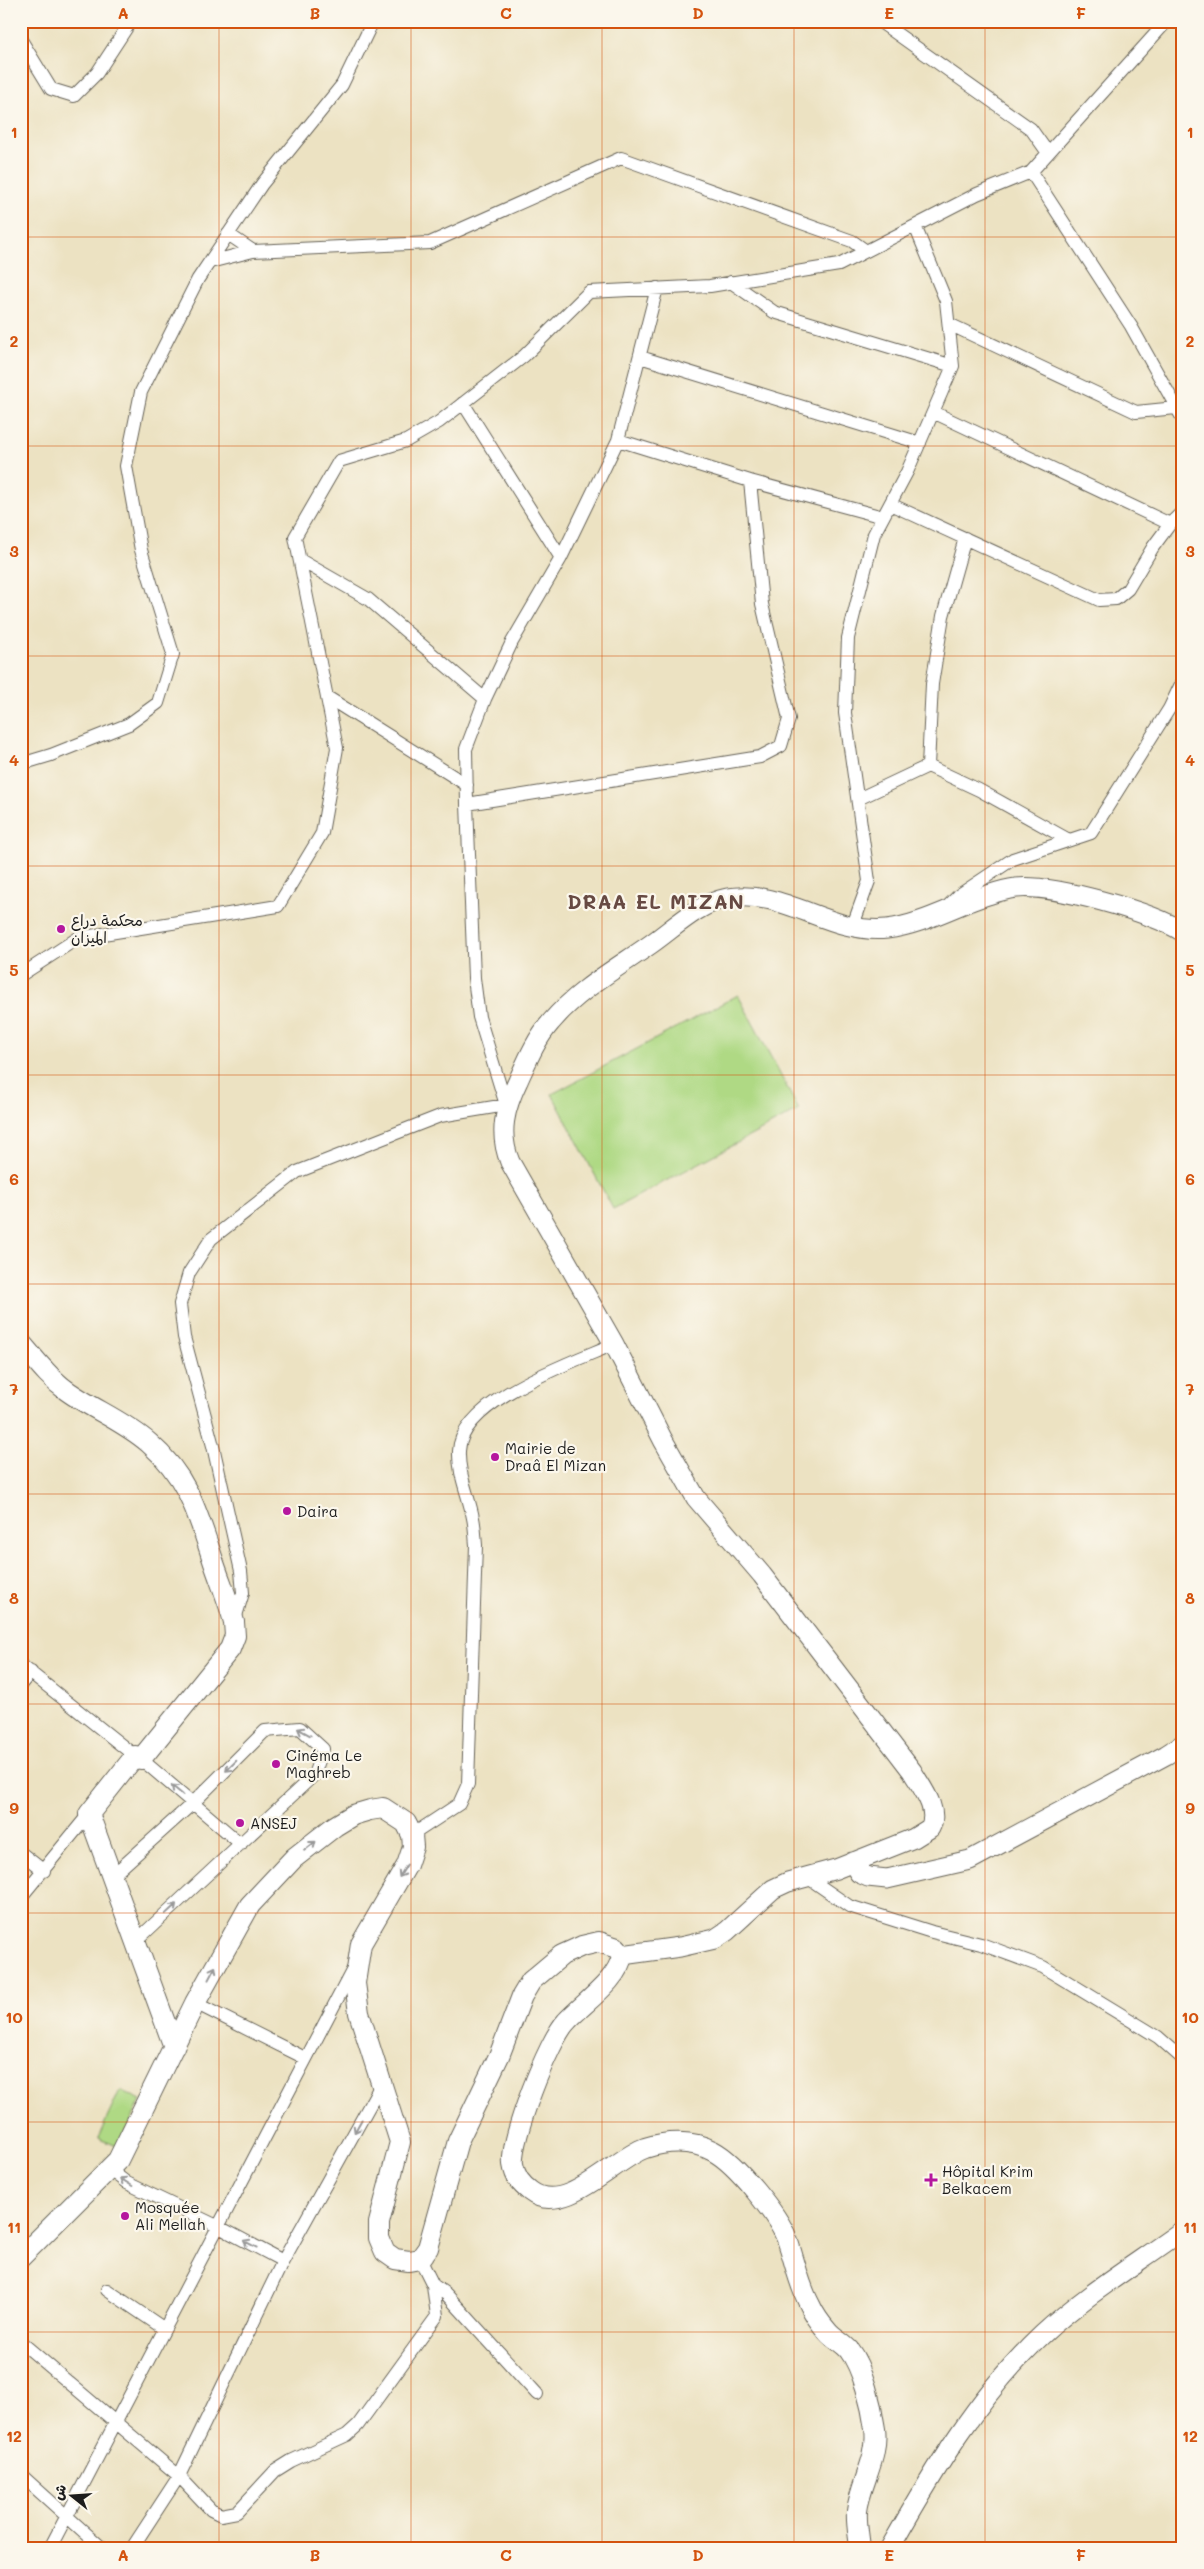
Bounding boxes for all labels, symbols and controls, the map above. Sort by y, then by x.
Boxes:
text: A [117,2,129,23]
text: B [310,2,320,23]
text: C [500,2,512,23]
text: D [692,2,704,23]
text: E [884,2,894,23]
text: F [1076,2,1086,23]
text: 1 [10,121,18,142]
text: 1 [1186,121,1194,142]
text: 2 [10,330,19,351]
text: 2 [1186,330,1195,351]
text: 3 [9,540,19,561]
text: 3 [1185,540,1195,561]
text: 4 [9,749,19,770]
text: 4 [1185,749,1195,770]
district label: DRAA EL MIZAN [567,888,745,914]
place label: محكمة دراع الميزان [71,910,143,947]
marker: محكمة دراع الميزان [55,923,67,935]
text: 5 [9,959,19,980]
text: 5 [1185,959,1195,980]
text: 6 [9,1168,19,1189]
text: 6 [1185,1168,1195,1189]
text: 7 [10,1378,19,1399]
text: 7 [1186,1378,1195,1399]
place label: Mairie de Draâ El Mizan [505,1438,606,1475]
marker: Mairie de Draâ El Mizan [489,1451,501,1463]
place label: Daira [297,1501,338,1521]
marker: Daira [281,1505,293,1517]
text: 8 [9,1587,19,1608]
text: 8 [1185,1587,1195,1608]
one-way arrow [297,1727,312,1737]
place label: Cinéma Le Maghreb [286,1745,362,1782]
marker: Cinéma Le Maghreb [270,1758,282,1770]
one-way arrow [224,1760,237,1772]
one-way arrow [171,1785,184,1796]
text: 9 [9,1797,19,1818]
text: 9 [1185,1797,1195,1818]
place label: ANSEJ [250,1813,297,1833]
marker: ANSEJ [234,1817,246,1829]
one-way arrow [303,1840,316,1851]
one-way arrow [397,1863,407,1877]
one-way arrow [164,1903,177,1915]
one-way arrow [207,1965,217,1980]
text: 10 [5,2006,23,2027]
text: 10 [1181,2006,1199,2027]
one-way arrow [353,2118,362,2133]
place label: Hôpital Krim Belkacem [942,2161,1033,2198]
marker: Hôpital Krim Belkacem [924,2173,938,2187]
one-way arrow [120,2176,134,2186]
place label: Mosquée Ali Mellah [135,2197,205,2234]
marker: Mosquée Ali Mellah [119,2210,131,2222]
text: 11 [7,2216,21,2237]
text: 11 [1183,2216,1197,2237]
one-way arrow [243,2239,258,2248]
text: 12 [6,2425,22,2446]
text: 12 [1182,2425,1198,2446]
north arrow [48,2472,98,2522]
text: ش [48,2482,70,2502]
text: A [117,2544,129,2565]
text: B [310,2544,320,2565]
text: C [500,2544,512,2565]
text: D [692,2544,704,2565]
text: E [884,2544,894,2565]
text: F [1076,2544,1086,2565]

